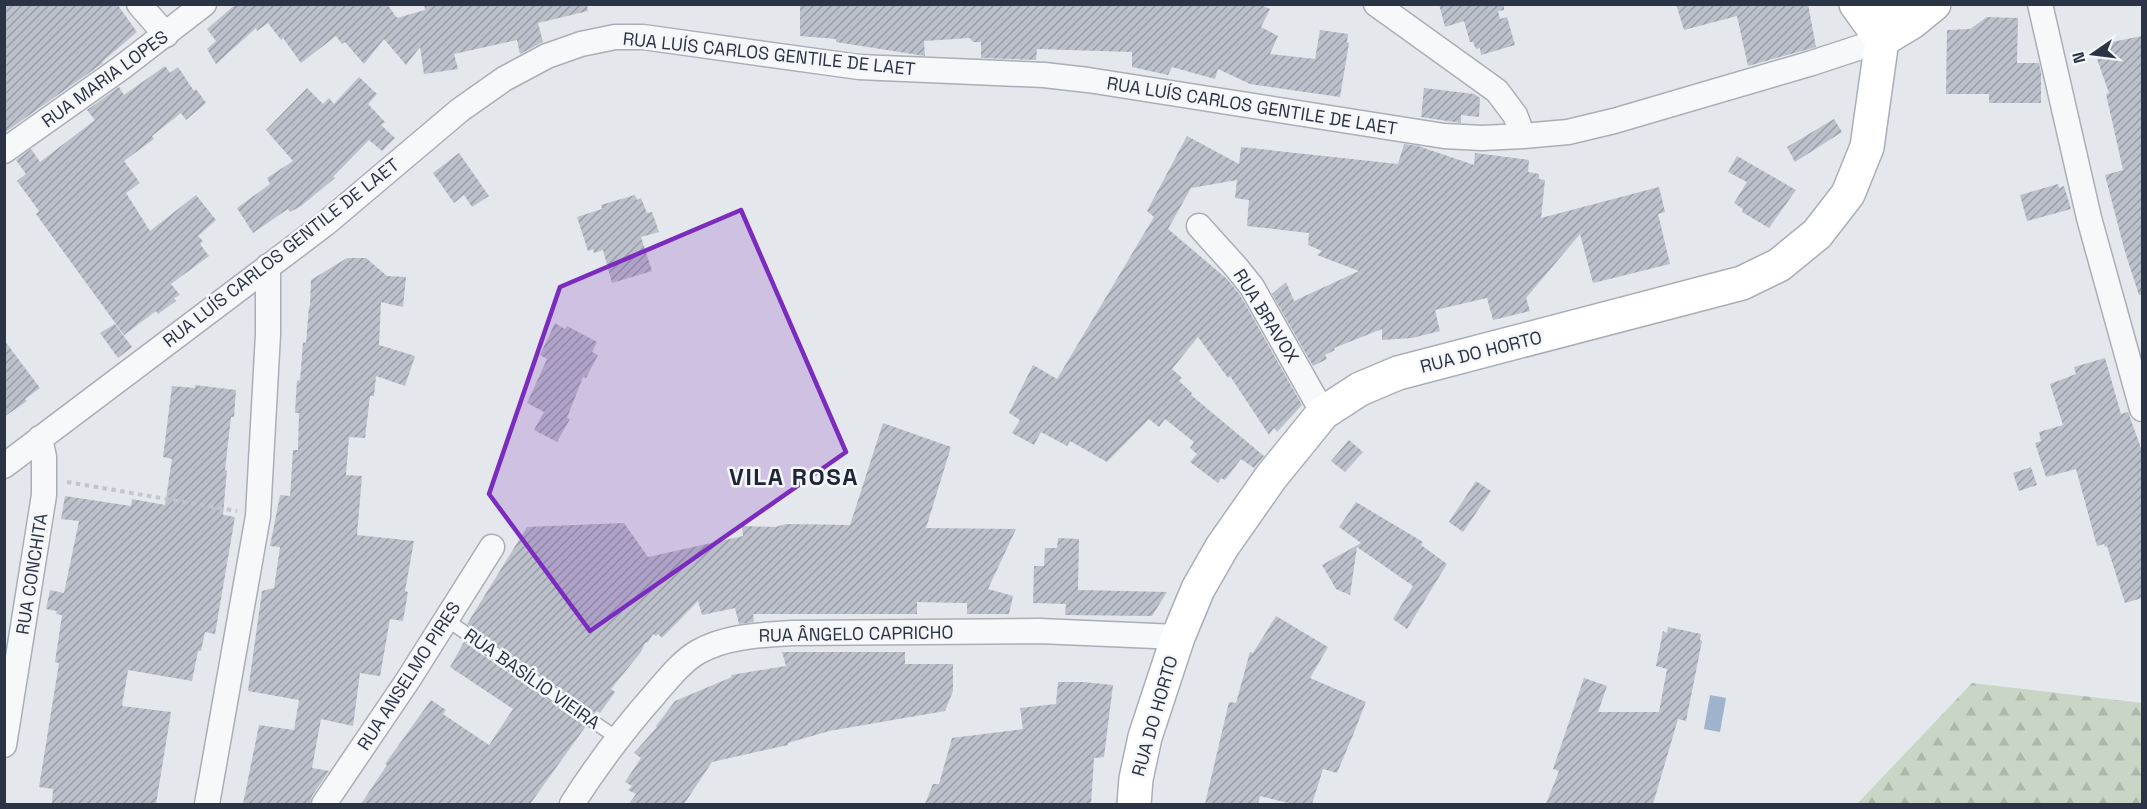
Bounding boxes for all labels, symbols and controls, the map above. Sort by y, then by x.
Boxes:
north arrow [2063,24,2123,84]
street label: RUA MARIA LOPES [37,25,172,132]
street label: RUA LUÍS CARLOS GENTILE DE LAET [622,27,917,80]
text: N [2067,50,2090,65]
street label: RUA LUÍS CARLOS GENTILE DE LAET [1105,71,1399,140]
street label: RUA LUÍS CARLOS GENTILE DE LAET [158,153,404,352]
street label: RUA BRAVOX [1228,265,1304,367]
street label: RUA DO HORTO [1418,325,1544,378]
district label: VILA ROSA [729,461,859,492]
street label: RUA CONCHITA [11,512,52,636]
street label: RUA ANSELMO PIRES [352,597,465,754]
street label: RUA ÂNGELO CAPRICHO [758,620,954,647]
street label: RUA BASÍLIO VIEIRA [460,623,605,734]
street label: RUA DO HORTO [1126,653,1183,779]

